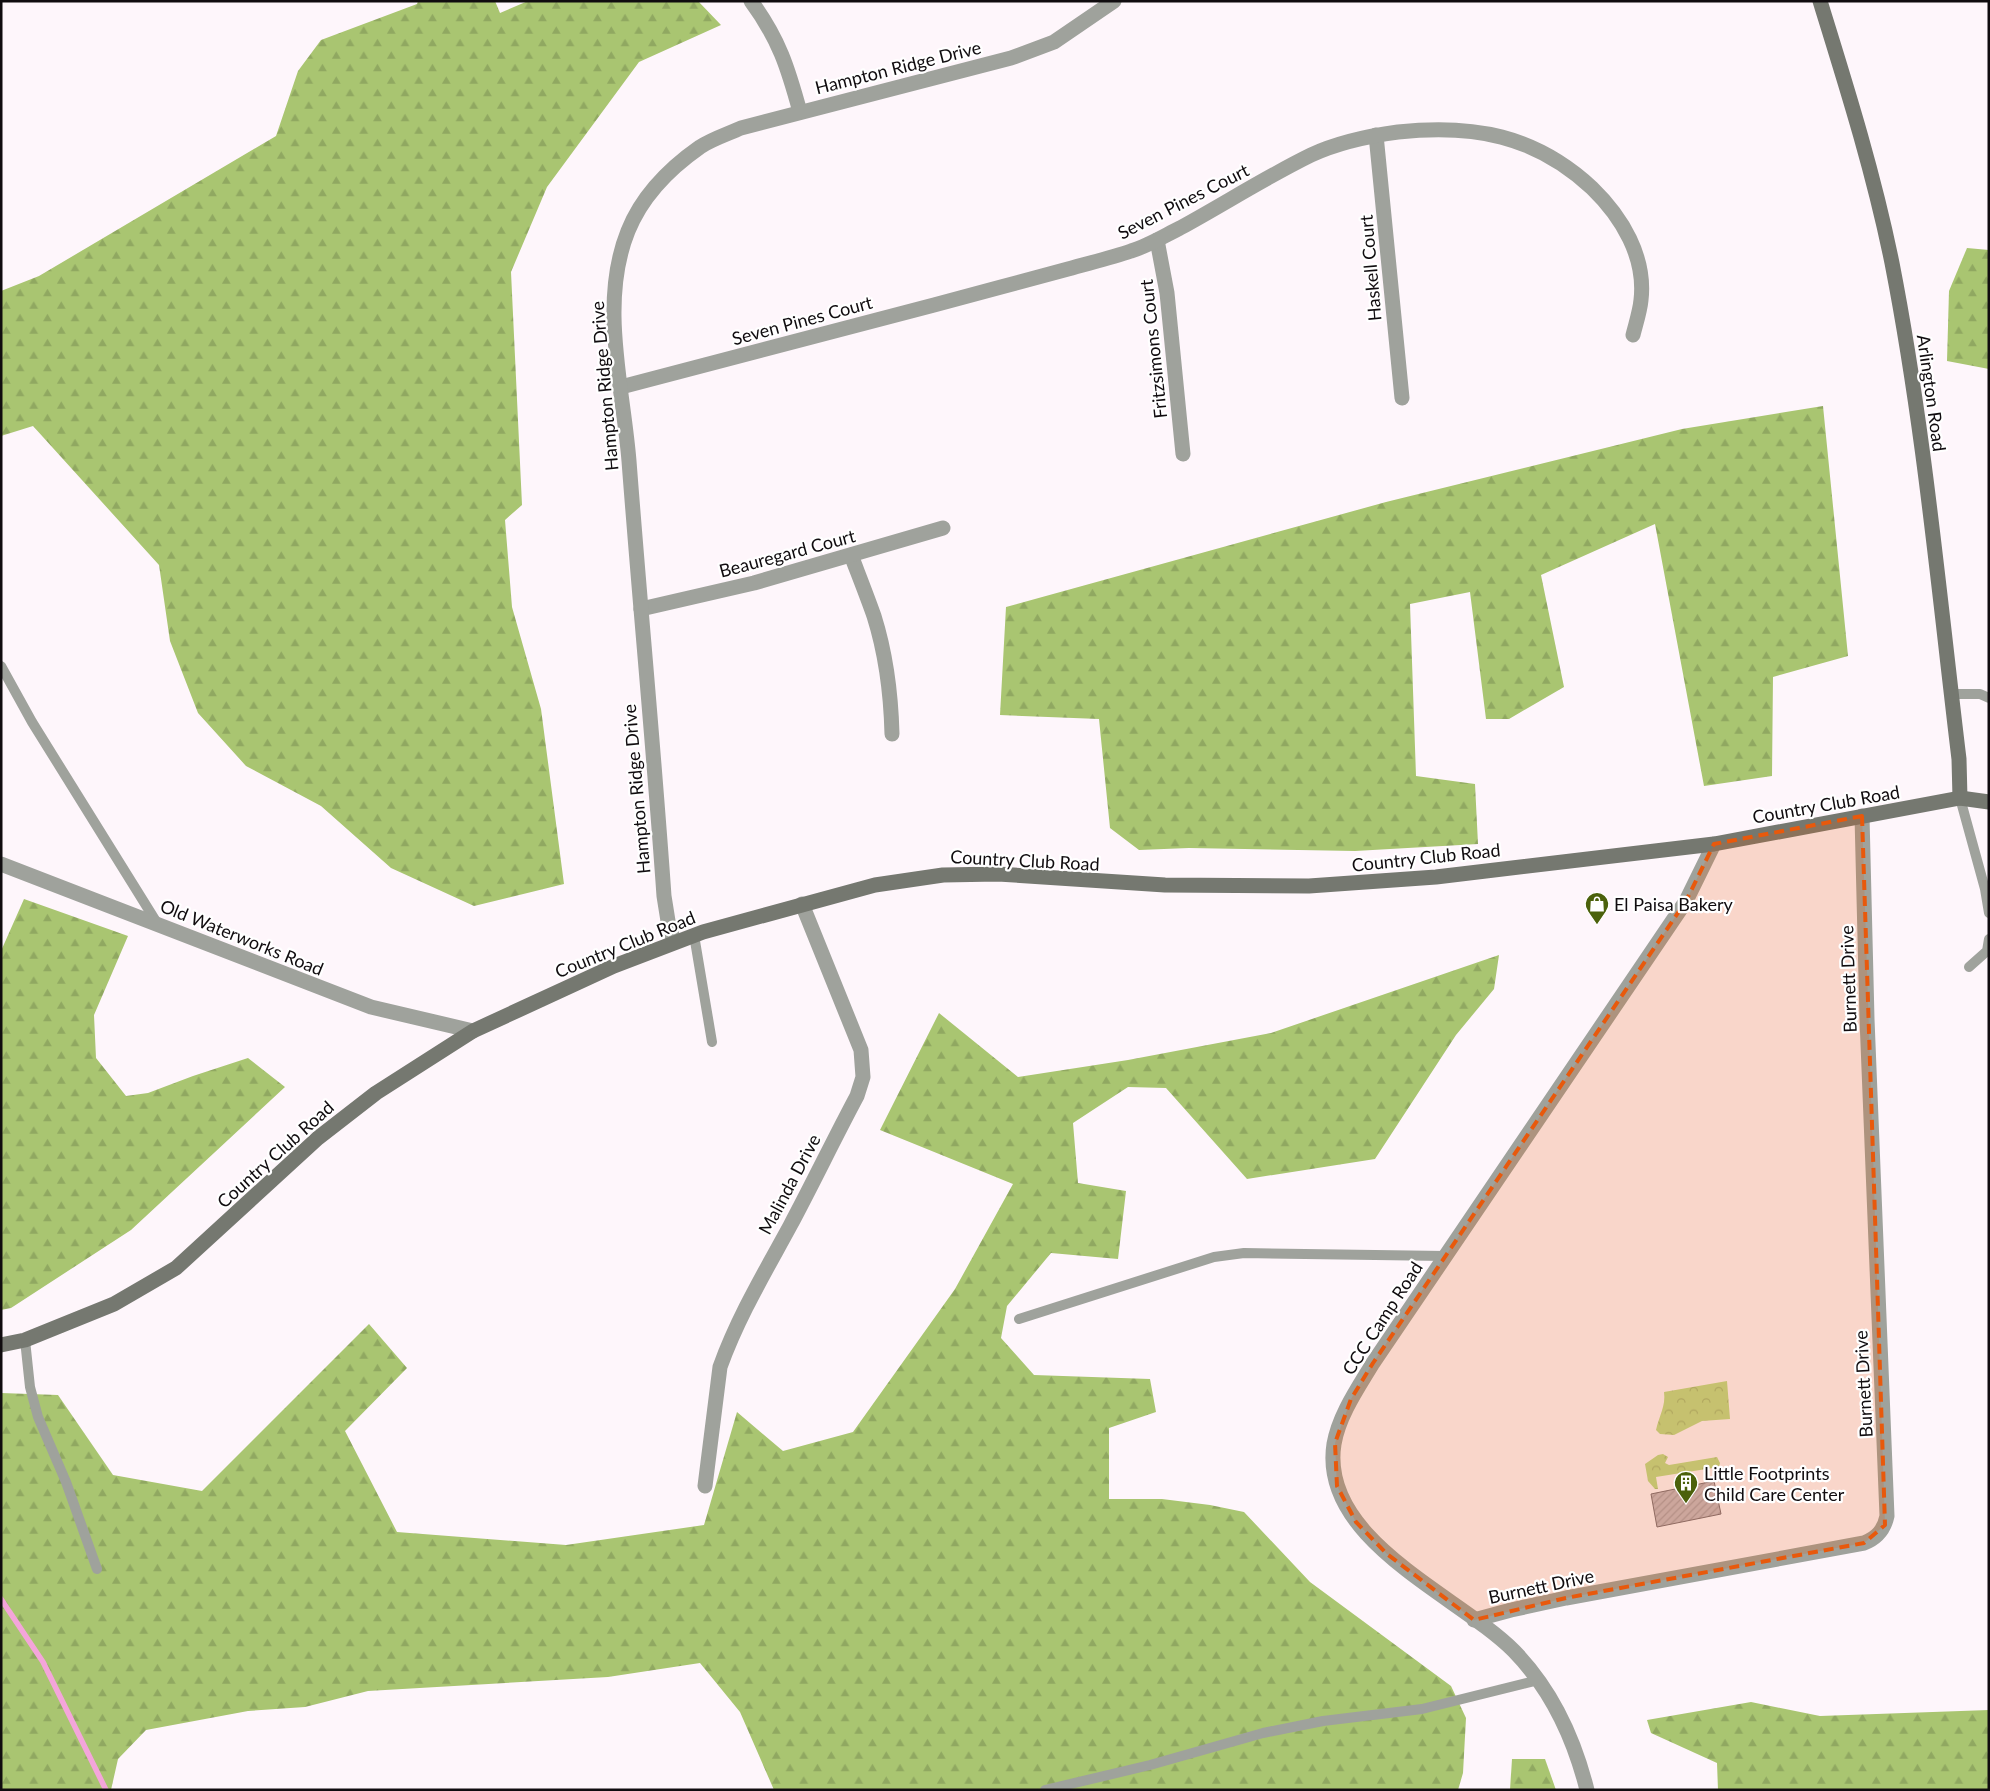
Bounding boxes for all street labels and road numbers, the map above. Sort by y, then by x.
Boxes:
street label: Hampton Ridge Drive [813,36,983,98]
street label: Seven Pines Court [1114,158,1253,244]
street label: Haskell Court [1354,213,1386,322]
street label: Fritzsimons Court [1135,278,1171,420]
street label: Seven Pines Court [729,291,875,349]
street label: Hampton Ridge Drive [586,300,622,472]
street label: Arlington Road [1913,333,1951,453]
street label: Beauregard Court [717,524,858,582]
street label: Hampton Ridge Drive [618,703,654,875]
street label: Country Club Road [1751,780,1901,828]
street label: Country Club Road [1351,838,1501,876]
street label: Country Club Road [950,845,1100,875]
street label: Old Waterworks Road [157,894,327,980]
street label: Country Club Road [552,906,698,982]
street label: Burnett Drive [1835,925,1861,1033]
street label: Country Club Road [212,1096,338,1212]
street label: Malinda Drive [753,1130,825,1238]
street label: CCC Camp Road [1337,1257,1427,1379]
street label: Burnett Drive [1849,1330,1877,1438]
street label: Burnett Drive [1486,1564,1596,1608]

